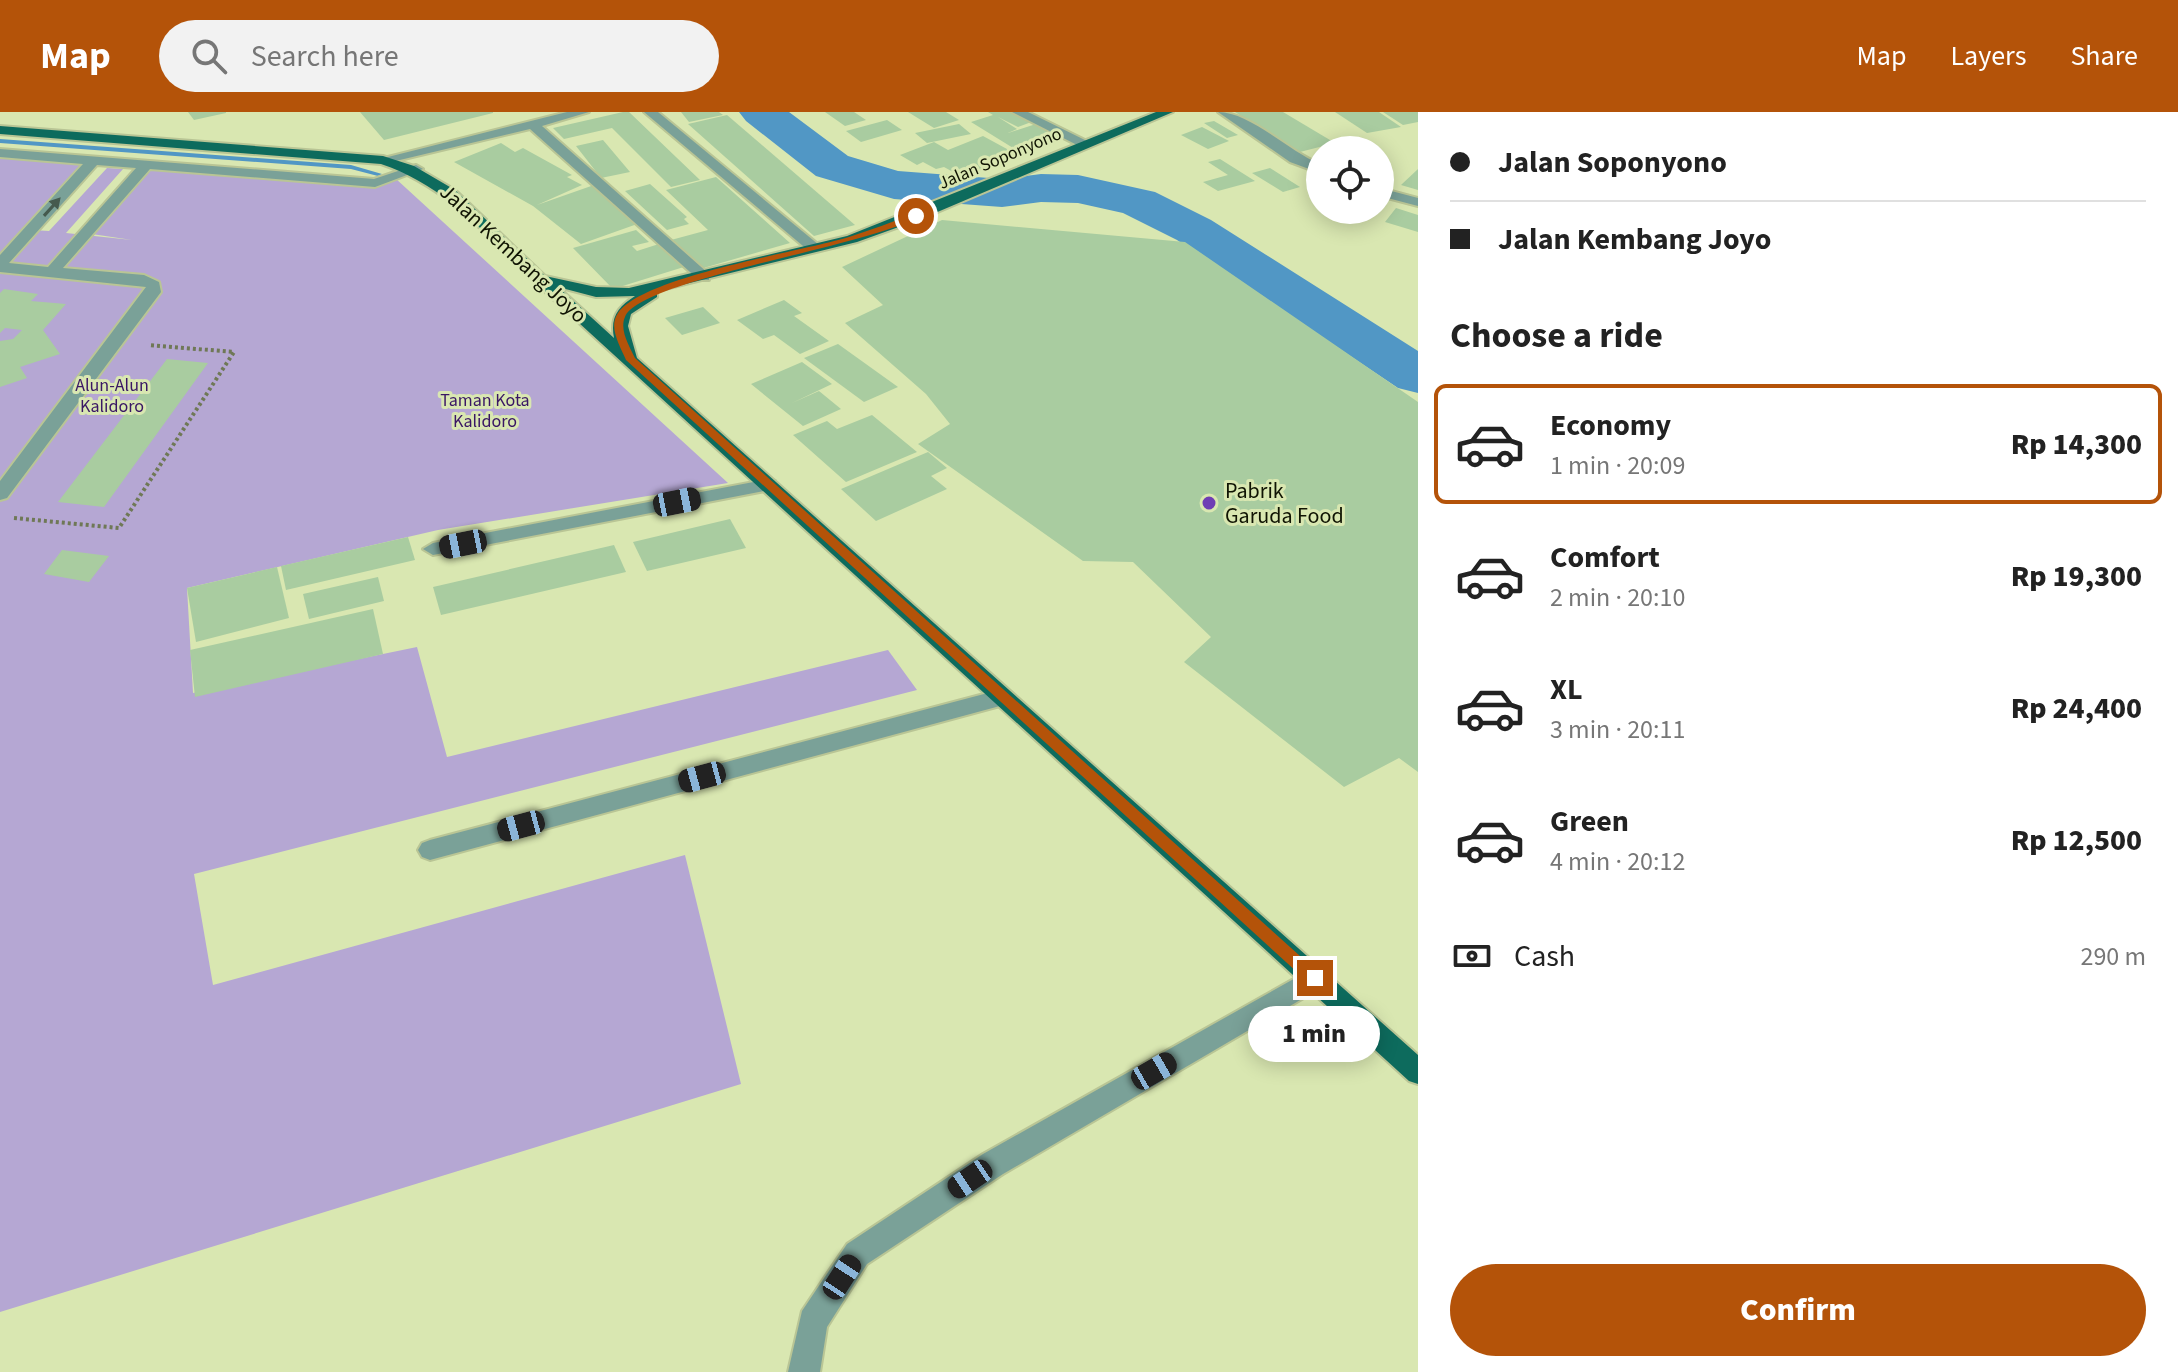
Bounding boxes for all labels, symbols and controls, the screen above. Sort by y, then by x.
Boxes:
search box [159,20,719,92]
text: Map [40,29,111,83]
icon: search [187,34,231,78]
text: Search here [251,35,399,78]
text: Map [1856,36,1906,76]
text: Layers [1950,36,2026,76]
text: Share [2070,36,2138,76]
street label: Jalan Soponyono [935,121,1066,196]
map controls [1306,136,1394,224]
button: locate [1306,136,1394,224]
text: Jalan Soponyono [1498,141,1727,184]
street label: Jalan Kembang Joyo [432,177,594,331]
one-way arrow [42,197,60,216]
route start [898,198,934,234]
text: Jalan Kembang Joyo [1498,218,1771,261]
text: Choose a ride [1450,310,1663,361]
park label: Alun-Alun Kalidoro [75,373,149,419]
park label: Taman Kota Kalidoro [440,388,530,434]
text: Economy [1550,404,1671,447]
icon: car [1454,408,1526,480]
text: Rp 14,300 [2011,423,2142,466]
text: 1 min · 20:09 [1550,447,1685,484]
place label: Pabrik Garuda Food [1225,475,1344,532]
car [651,486,703,518]
marker: Pabrik Garuda Food [1200,494,1218,512]
car [437,528,489,560]
text: Comfort [1550,536,1660,579]
icon: car [1454,540,1526,612]
text: Rp 19,300 [2011,555,2142,598]
text: 2 min · 20:10 [1550,579,1685,616]
text: XL [1550,668,1583,711]
icon: car [1454,672,1526,744]
text: Rp 24,400 [2011,687,2142,730]
text: 3 min · 20:11 [1550,711,1685,748]
car [676,759,728,795]
text: Green [1550,800,1629,843]
icon: car [1454,804,1526,876]
car [495,808,547,844]
text: Rp 12,500 [2011,819,2142,862]
text: 4 min · 20:12 [1550,843,1685,880]
icon: cash [1450,934,1494,978]
text: Cash [1514,935,1575,978]
text: 290 m [2080,938,2146,975]
route end [1297,960,1333,996]
callout: 1 min [1249,1006,1381,1062]
text: 1 min [1282,1015,1346,1052]
car [1127,1049,1181,1093]
car [943,1156,997,1202]
car [819,1250,865,1304]
button: Confirm [1450,1264,2146,1356]

